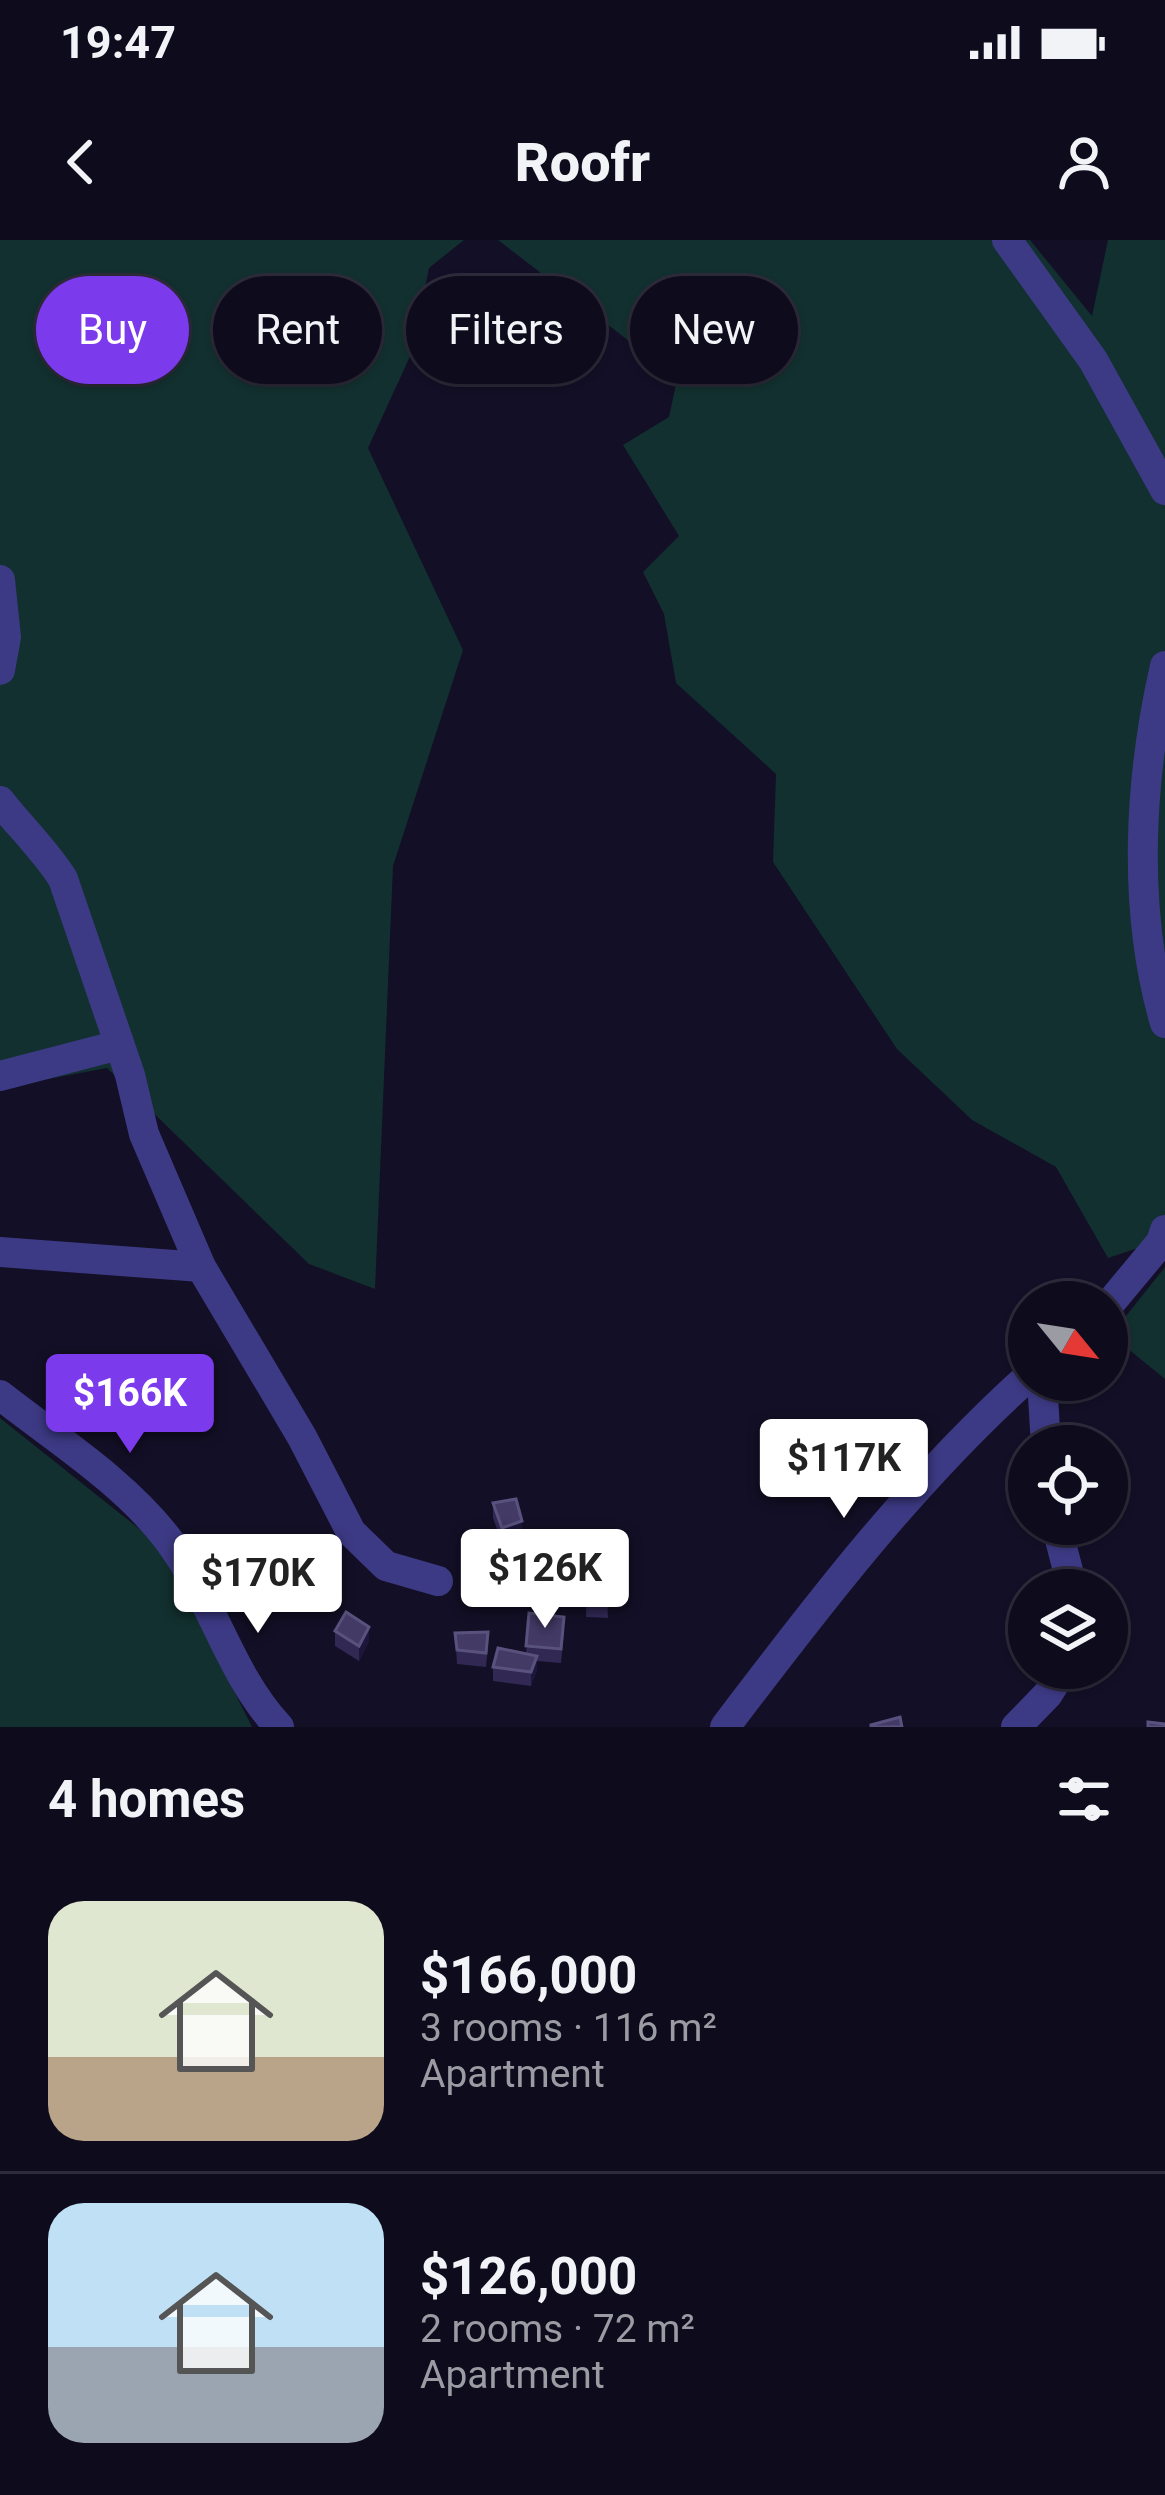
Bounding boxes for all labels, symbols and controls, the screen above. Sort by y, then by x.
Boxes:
text: 19:47 [60,16,176,69]
icon: back [48,129,114,195]
icon: person [1051,129,1117,195]
text: Roofr [515,131,650,194]
chip: Buy [36,276,189,384]
chip: Rent [213,276,382,384]
chip: Filters [406,276,606,384]
chip: New [630,276,798,384]
north arrow [1008,1281,1128,1401]
map controls [1008,1281,1128,1689]
pin: $166K [46,1354,214,1456]
text: $166K [73,1370,187,1416]
pin: $117K [760,1419,928,1521]
button: locate [1008,1425,1128,1545]
text: $117K [787,1435,901,1481]
pin: $126K [461,1529,629,1631]
pin: $170K [174,1534,342,1636]
text: $126K [488,1545,602,1591]
text: $170K [201,1550,315,1596]
button: layers [1008,1569,1128,1689]
icon: filters [1051,1766,1117,1832]
text: 4 homes [48,1770,245,1829]
text: $166,000 [420,1946,637,2005]
icon: home [144,1949,288,2093]
text: 3 rooms · 116 m² [420,2005,717,2051]
text: Apartment [420,2051,605,2097]
text: $126,000 [420,2247,637,2306]
icon: home [144,2251,288,2395]
text: 2 rooms · 72 m² [420,2306,695,2352]
text: Apartment [420,2352,605,2398]

